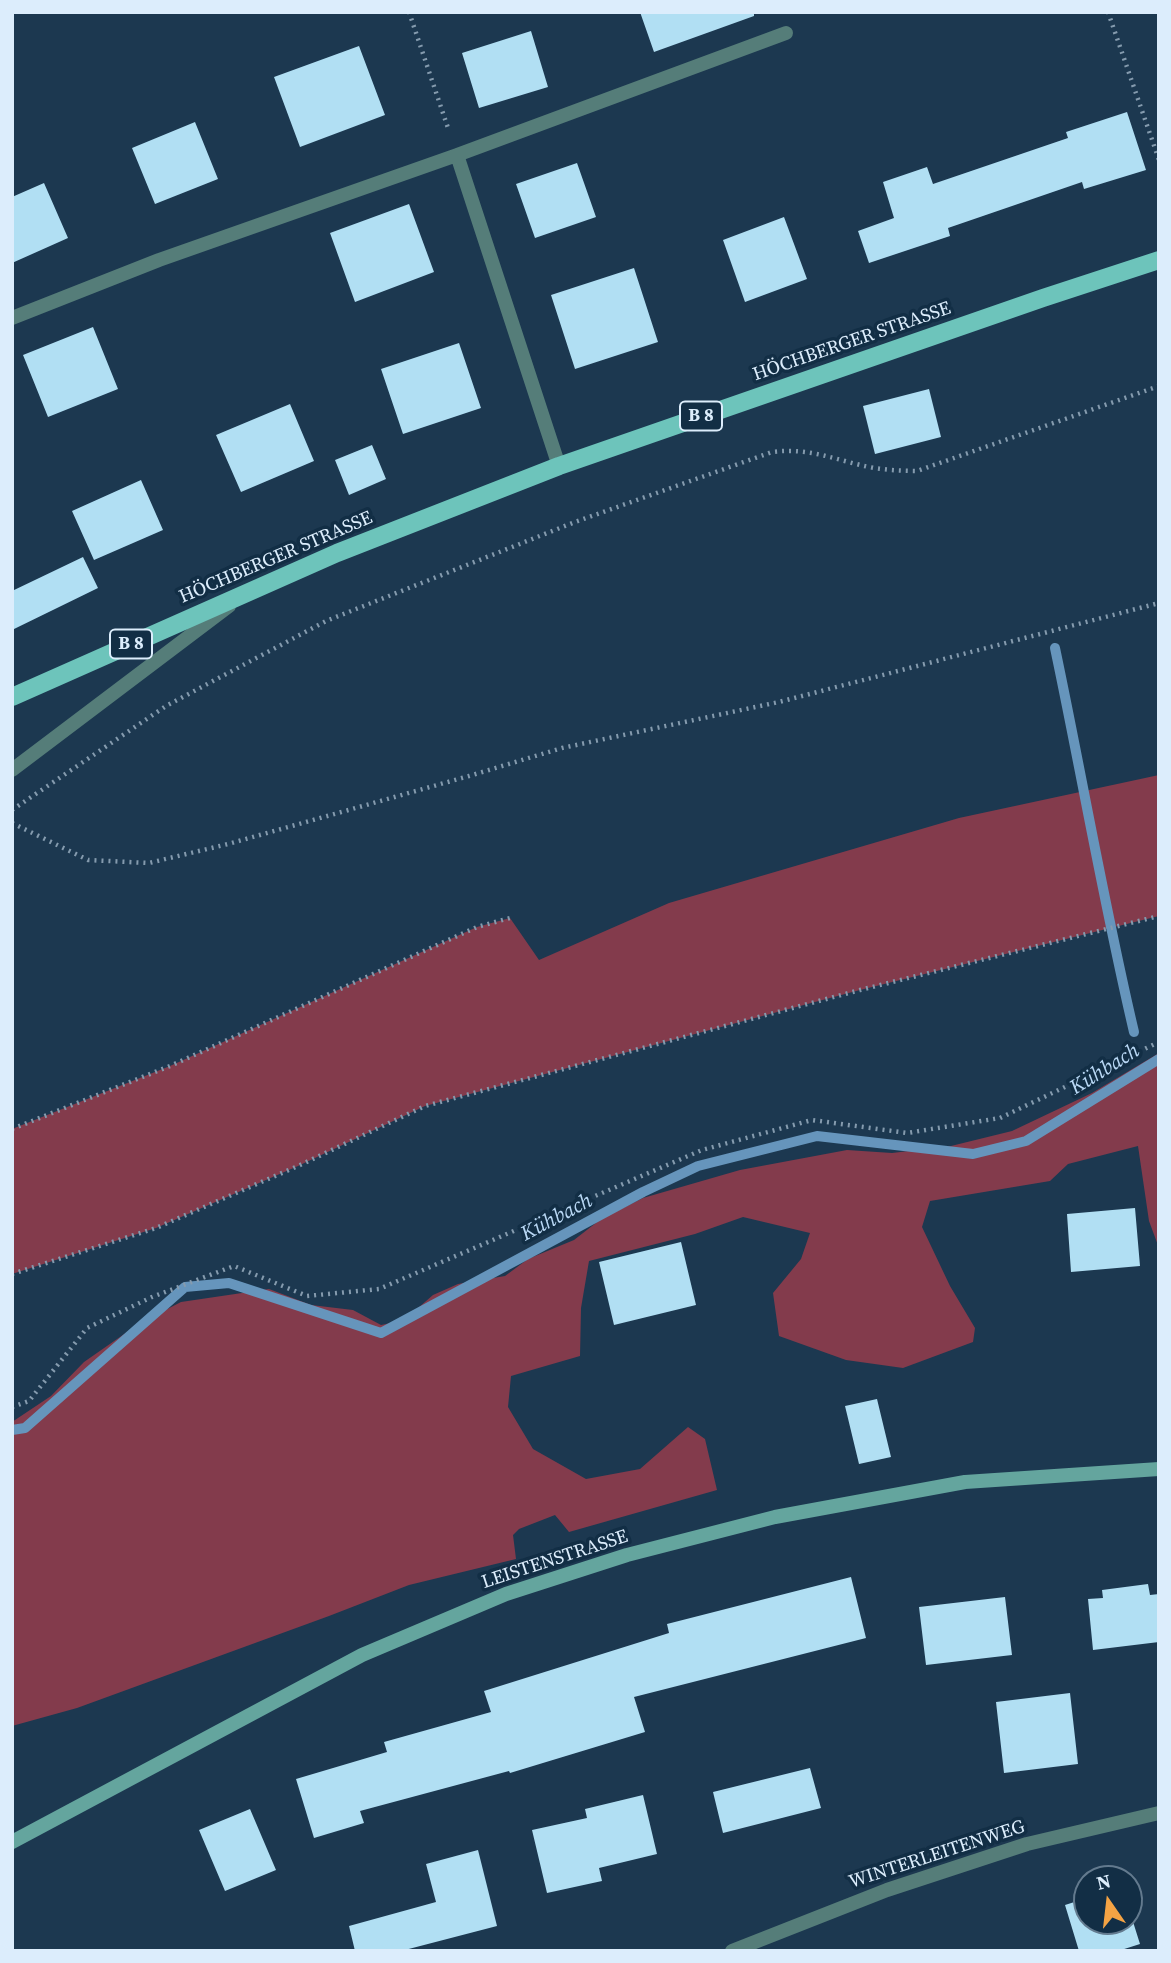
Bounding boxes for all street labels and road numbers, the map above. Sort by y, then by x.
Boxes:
street label: HÖCHBERGER STRASSE [750,297,954,387]
road number: B 8 [680,402,722,430]
street label: HÖCHBERGER STRASSE [176,507,376,609]
road number: B 8 [110,630,152,658]
street label: LEISTENSTRASSE [479,1526,631,1594]
street label: WINTERLEITENWEG [846,1816,1028,1894]

